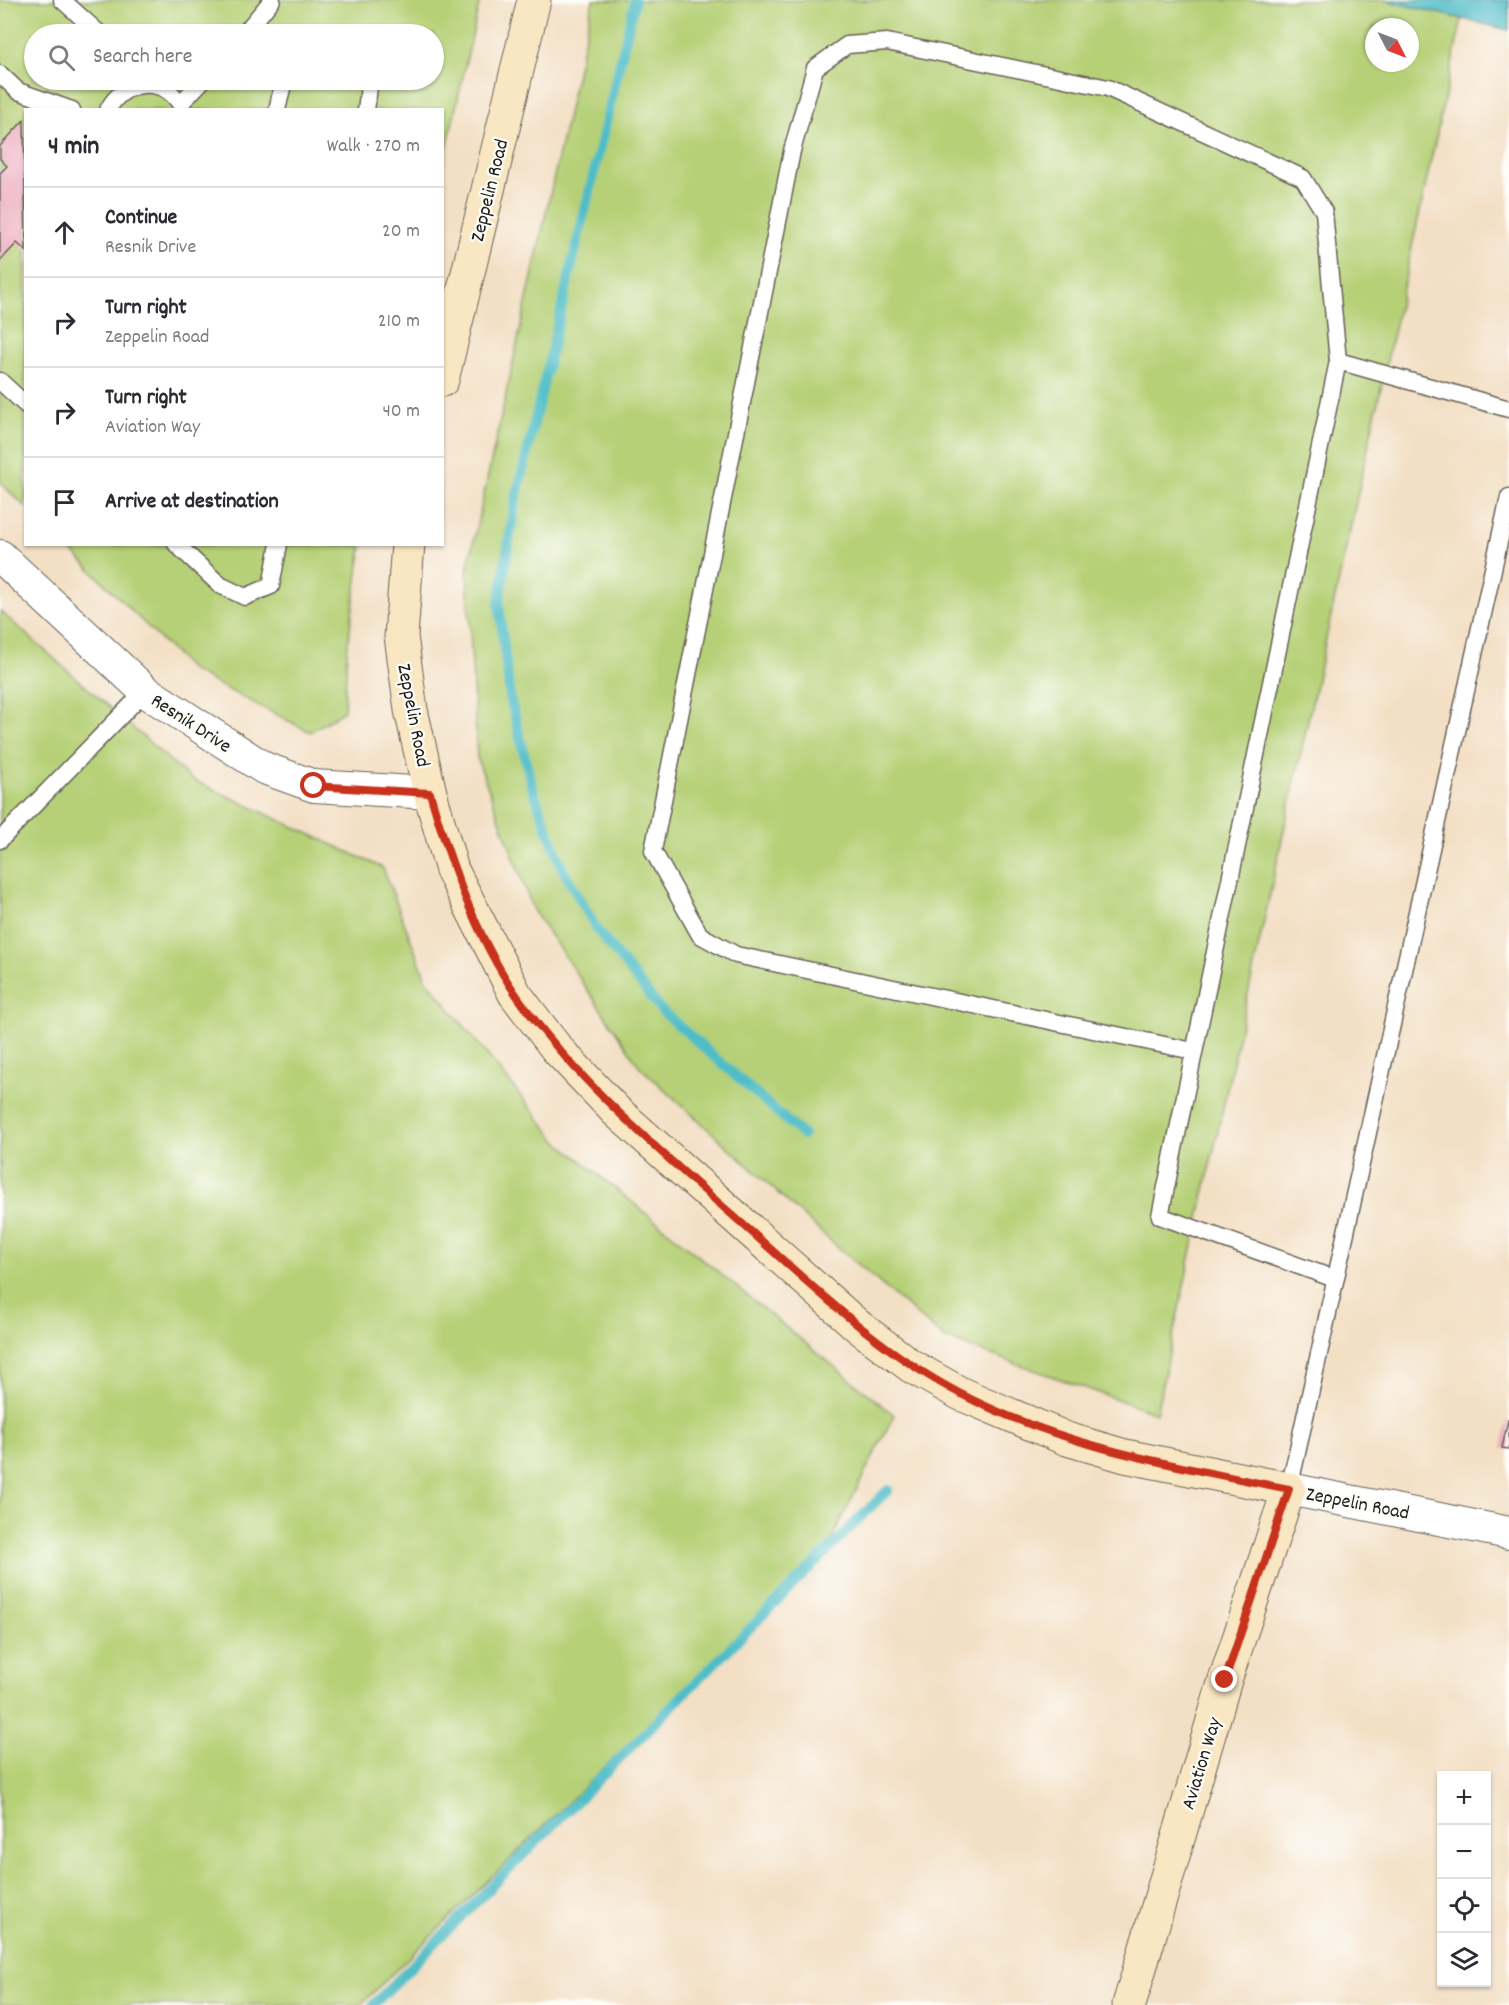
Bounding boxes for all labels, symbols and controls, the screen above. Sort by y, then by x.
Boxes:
north arrow [1365,18,1419,72]
search box [24,24,444,90]
icon: search [45,41,78,74]
text: Search here [93,42,192,73]
text: 4 min [48,129,99,166]
text: Walk · 270 m [327,133,420,161]
street label: Zeppelin Road [465,137,517,245]
text: Continue [105,203,177,234]
icon: ahead [48,216,81,249]
text: 20 m [382,218,420,246]
text: Resnik Drive [105,234,196,262]
text: Turn right [105,293,187,324]
icon: right [48,306,81,339]
text: 210 m [378,308,420,336]
text: Zeppelin Road [105,324,210,352]
text: Turn right [105,383,187,414]
icon: right [48,396,81,429]
text: 40 m [382,398,420,426]
text: Aviation Way [105,414,200,442]
icon: arrive [48,486,81,519]
text: Arrive at destination [105,487,279,518]
street label: Zeppelin Road [388,662,436,770]
street label: Resnik Drive [145,688,236,761]
route start [300,772,326,798]
street label: Zeppelin Road [1303,1481,1411,1529]
route end [1211,1666,1237,1692]
street label: Aviation Way [1176,1713,1230,1813]
map controls [1437,1771,1491,1987]
button: + [1437,1771,1491,1825]
button: − [1437,1825,1491,1879]
button: locate [1437,1879,1491,1933]
button: layers [1437,1933,1491,1987]

